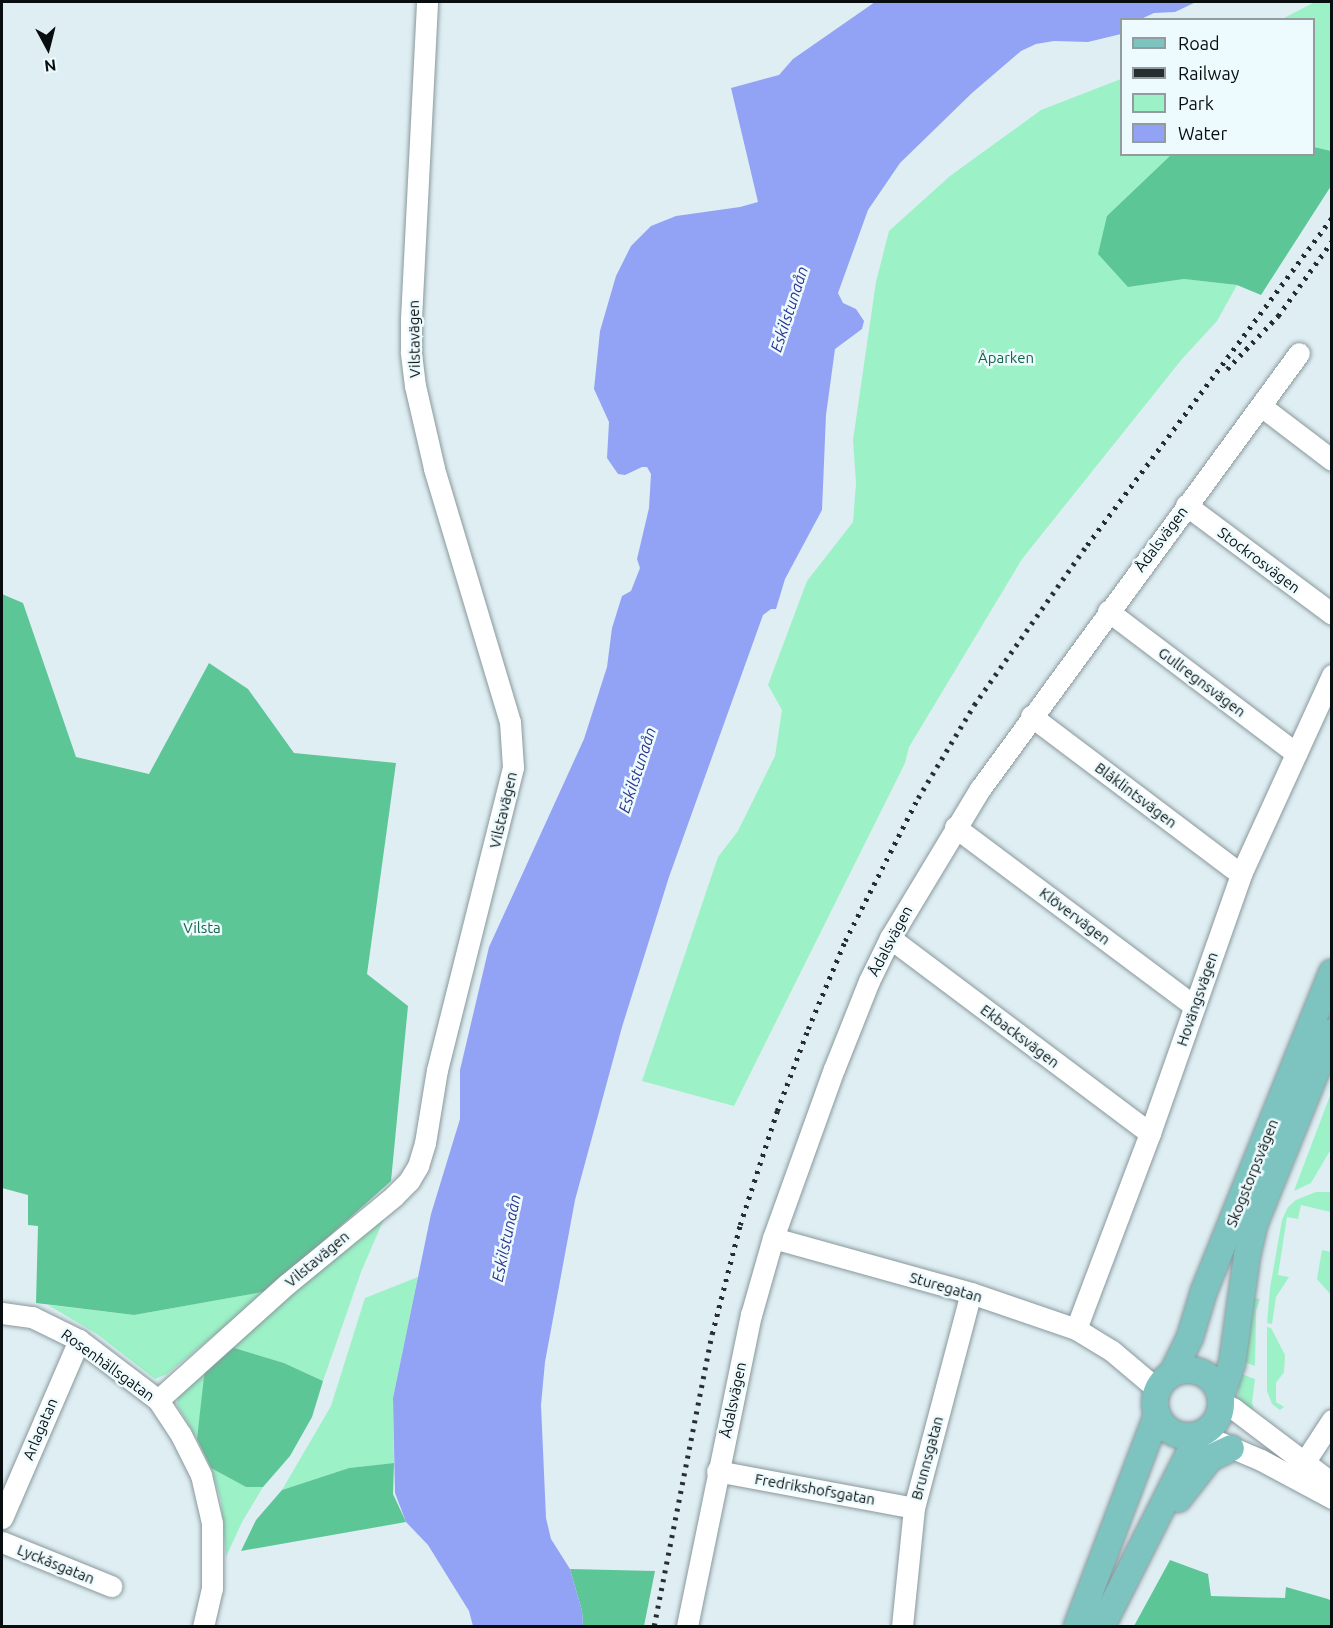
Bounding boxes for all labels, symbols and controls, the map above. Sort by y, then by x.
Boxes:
north arrow [18,18,78,78]
legend [1120,18,1315,156]
text: Road [1178,33,1220,53]
text: N [43,56,57,76]
text: Railway [1178,63,1239,83]
text: Park [1178,93,1214,113]
text: Water [1178,123,1227,143]
water label: Eskilstunaån [766,264,812,354]
street label: Vilstavägen [404,300,424,378]
park label: Åparken [978,349,1034,367]
street label: Ådalsvägen [1131,503,1191,575]
street label: Stockrosvägen [1214,523,1304,597]
street label: Gullregnsvägen [1155,643,1249,721]
water label: Eskilstunaån [614,725,660,815]
street label: Blåklintsvägen [1092,758,1180,832]
street label: Vilstavägen [485,770,521,850]
street label: Klövervägen [1036,884,1114,948]
street label: Ådalsvägen [864,903,916,979]
park label: Vilsta [183,919,221,937]
street label: Hovängsvägen [1172,950,1222,1048]
street label: Ekbacksvägen [977,1001,1063,1071]
street label: Skogstorpsvägen [1222,1116,1282,1230]
water label: Eskilstunaån [487,1193,525,1283]
street label: Vilstavägen [281,1227,353,1291]
street label: Sturegatan [908,1268,984,1306]
street label: Rosenhällsgatan [58,1325,158,1405]
street label: Ådalsvägen [716,1360,750,1440]
street label: Arlagatan [19,1395,61,1463]
street label: Brunnsgatan [907,1414,947,1502]
street label: Fredrikshofsgatan [753,1470,877,1508]
street label: Lyckåsgatan [15,1540,97,1588]

